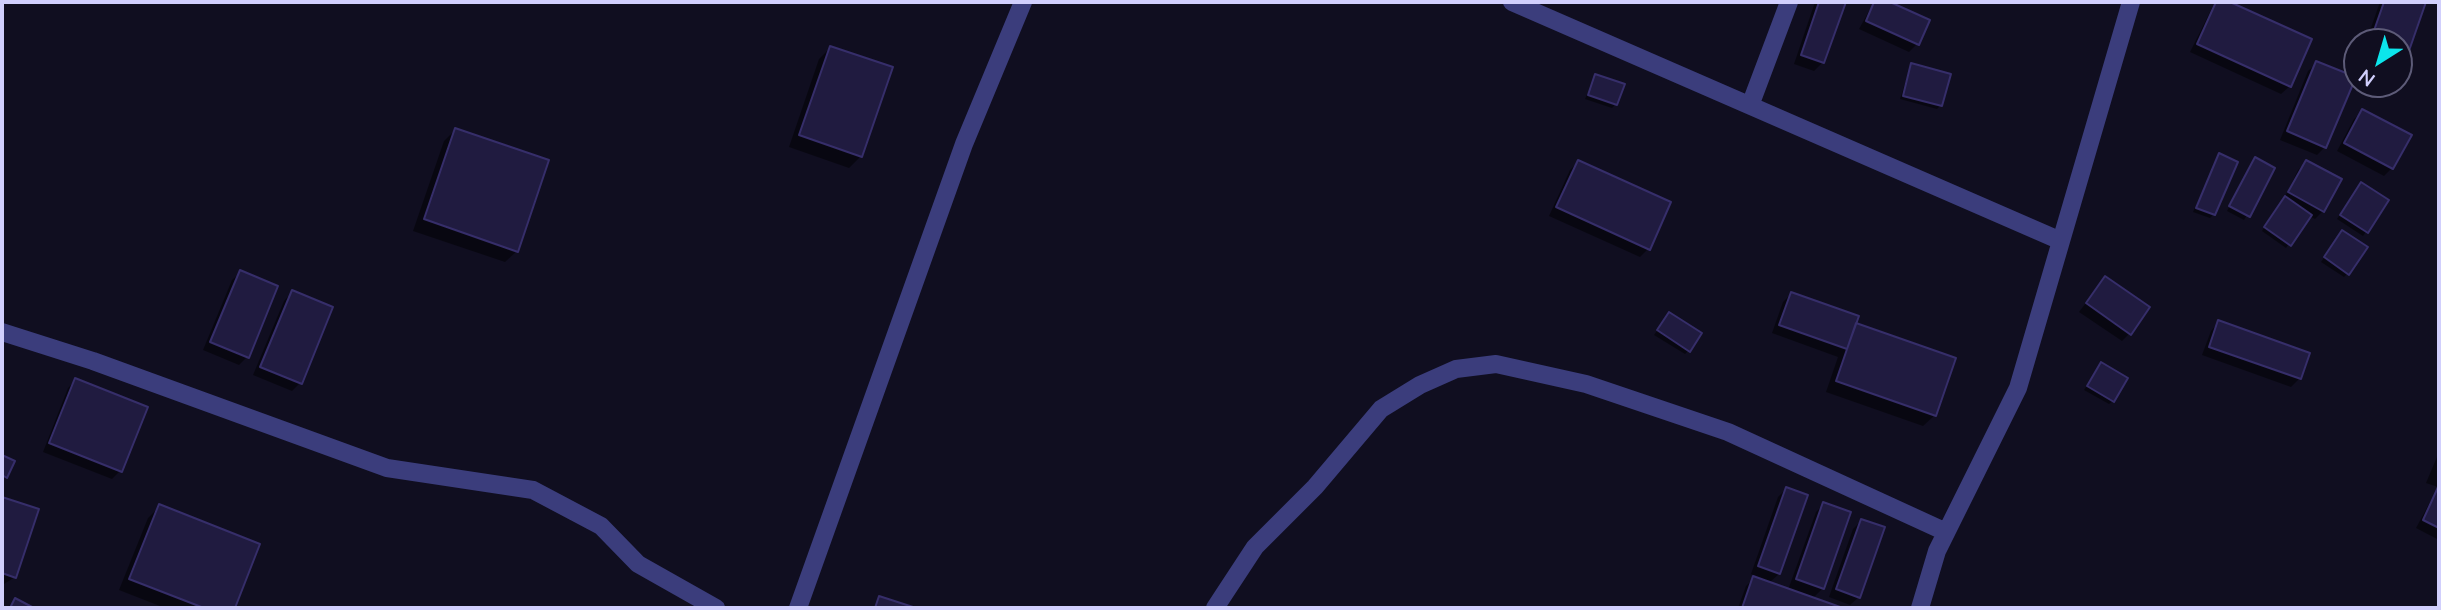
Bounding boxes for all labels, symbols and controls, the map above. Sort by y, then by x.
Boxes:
north arrow [2343,28,2413,98]
text: N [2354,64,2380,92]

